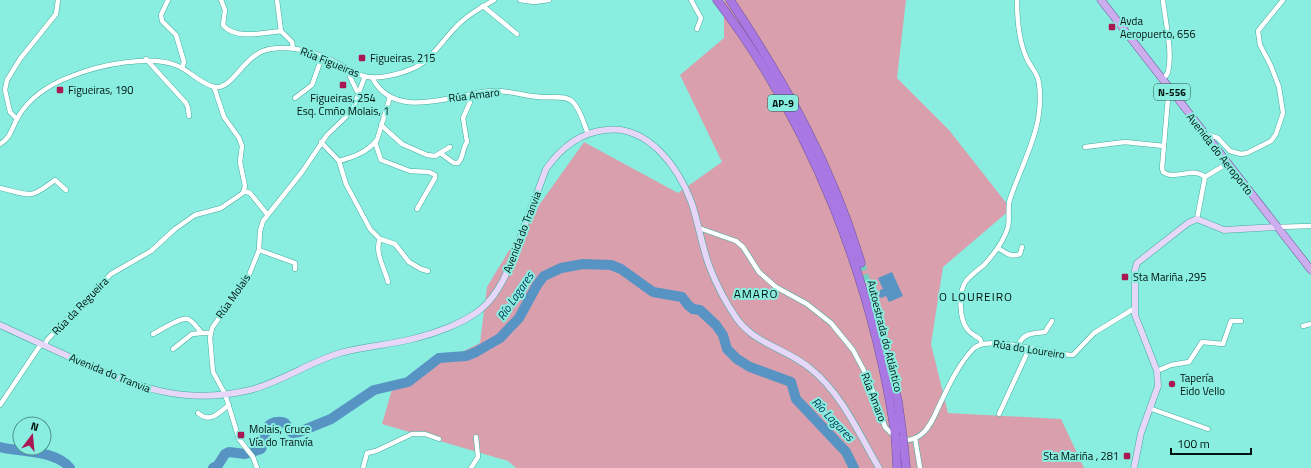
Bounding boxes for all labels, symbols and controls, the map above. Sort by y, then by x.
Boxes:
place label: Avda Aeropuerto, 656 [1120,13,1196,42]
marker: Avda Aeropuerto, 656 [1107,22,1117,32]
street label: Rúa Figueiras [298,43,362,81]
place label: Figueiras, 215 [370,50,435,66]
marker: Figueiras, 215 [357,53,367,63]
marker: Figueiras, 254 Esq. Cmño Molais, 1 [338,80,348,90]
place label: Figueiras, 190 [68,82,133,98]
street label: Rúa Amaro [448,84,501,106]
road number: N-556 [1154,84,1190,100]
marker: Figueiras, 190 [55,85,65,95]
place label: Figueiras, 254 Esq. Cmño Molais, 1 [297,90,389,119]
road number: AP-9 [768,95,798,111]
street label: Avenida do Aeroporto [1183,110,1257,198]
street label: Avenida do Tranvia [499,188,545,275]
water label: Río Lagares [492,267,539,324]
place label: Sta Mariña ,295 [1133,269,1206,285]
street label: Rúa Molais [212,270,254,322]
marker: Sta Mariña ,295 [1120,272,1130,282]
street label: Rúa da Regueira [48,273,112,339]
street label: Autoestrada do Atlántico [863,278,907,394]
district label: AMARO [734,284,778,303]
district label: O LOUREIRO [939,287,1013,306]
street label: Rúa do Loureiro [992,335,1066,363]
street label: Avenida do Tranvia [67,349,154,397]
street label: Rúa Amaro [857,370,891,424]
place label: Tapería Eido Vello [1180,370,1225,399]
marker: Tapería Eido Vello [1167,379,1177,389]
water label: Río Lagares [807,393,859,446]
north arrow [12,416,52,456]
text: N [29,418,41,435]
place label: Molais, Cruce Vía do Tranvía [249,421,313,450]
marker: Molais, Cruce Vía do Tranvía [236,430,246,440]
scale bar [1171,430,1251,456]
text: 100 m [1177,434,1210,453]
place label: Sta Mariña , 281 [1043,448,1119,464]
marker: Sta Mariña , 281 [1122,451,1132,461]

